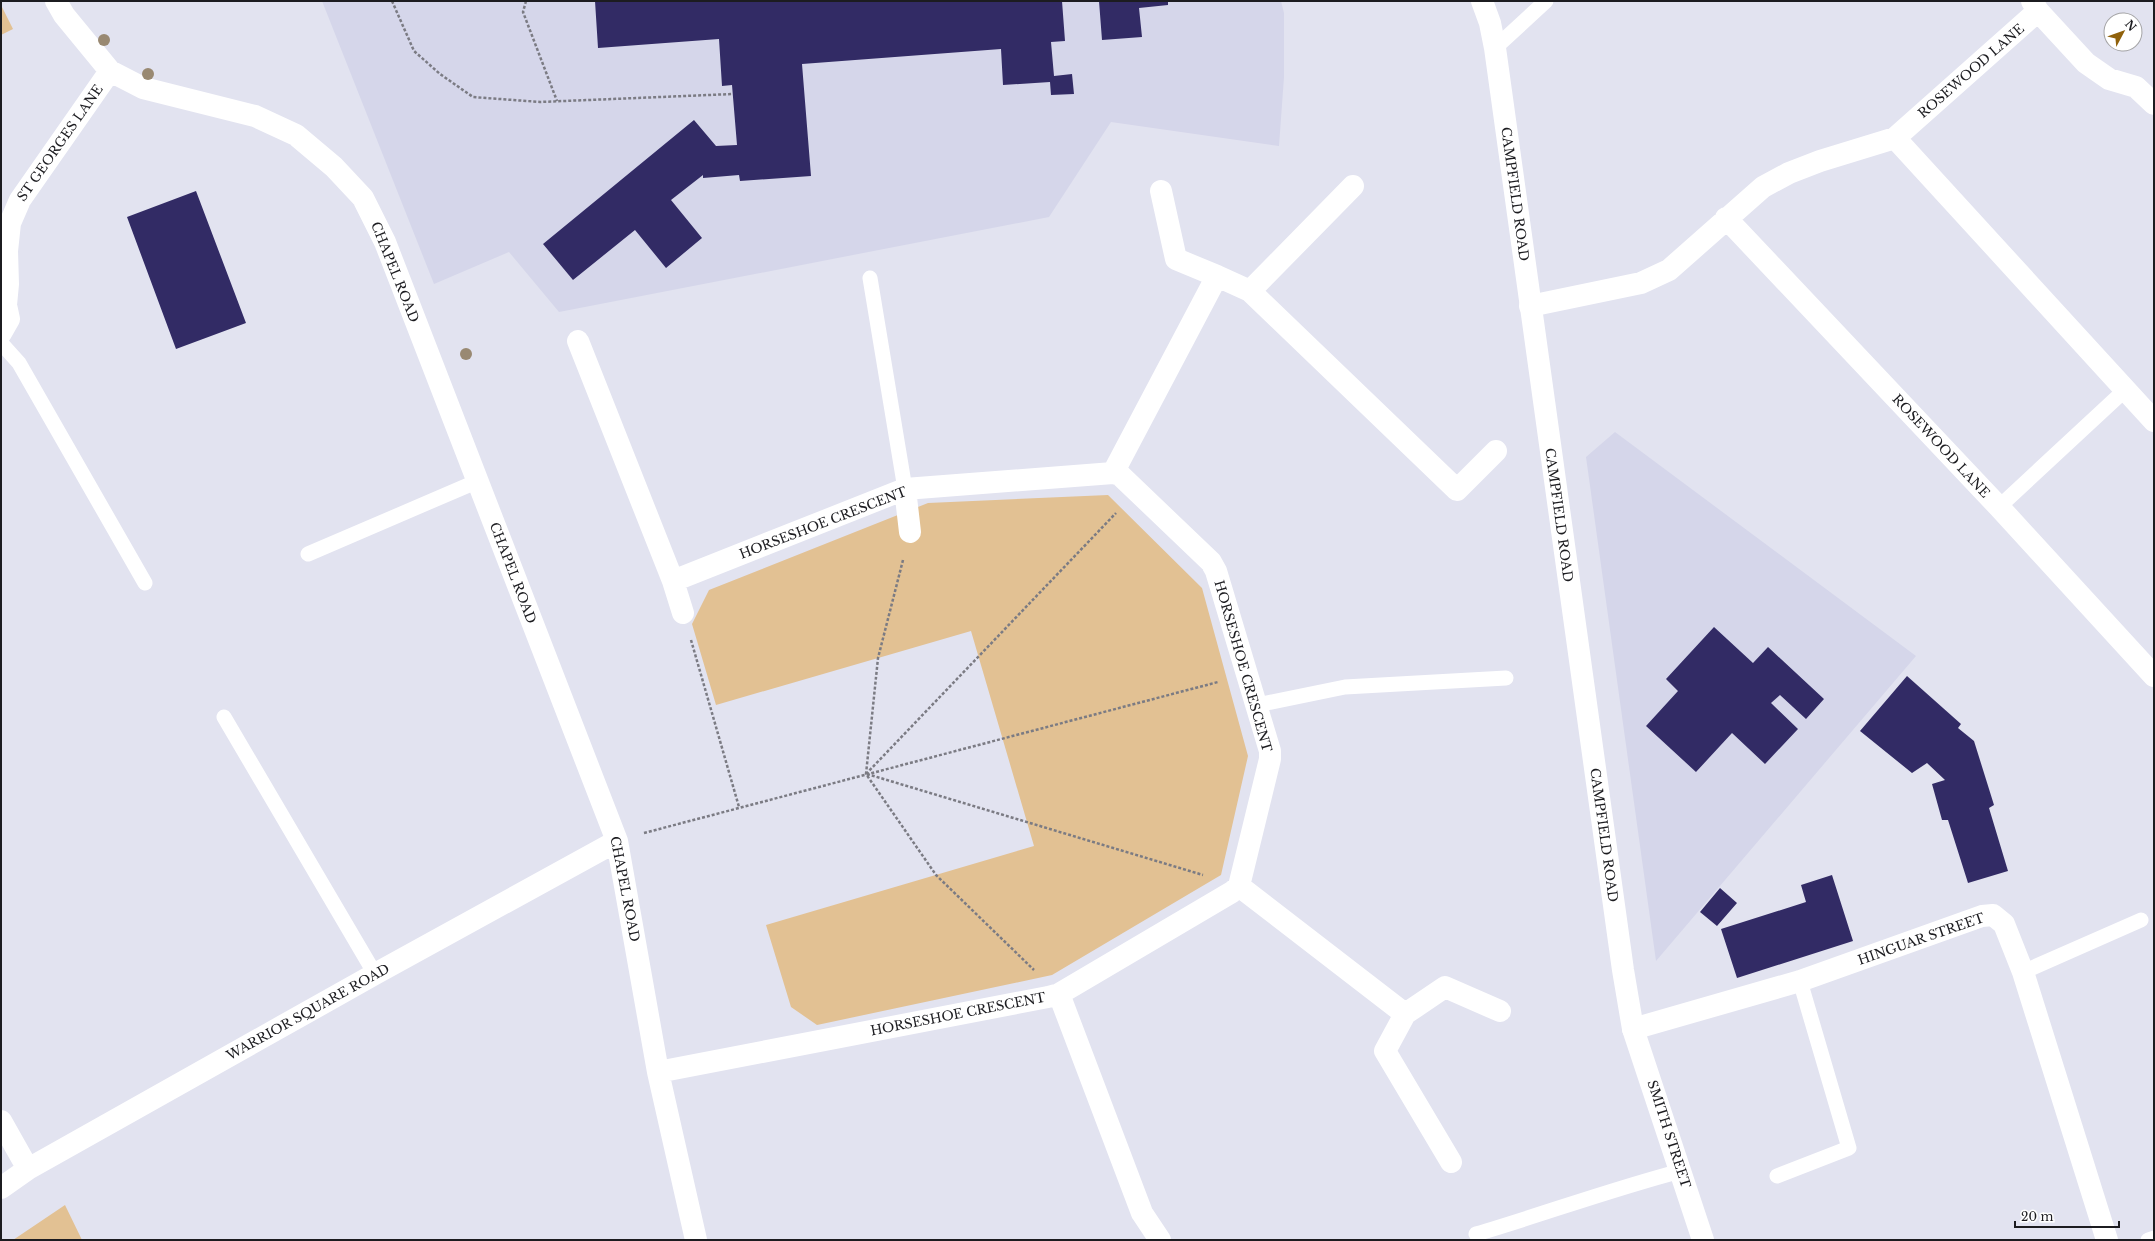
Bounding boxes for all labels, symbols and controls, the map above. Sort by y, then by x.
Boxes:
north arrow [2103,12,2143,52]
text: N [2122,17,2140,34]
street label: ROSEWOOD LANE [1914,20,2028,122]
street label: ST GEORGES LANE [13,81,107,205]
street label: CAMPFIELD ROAD [1497,126,1533,262]
street label: CHAPEL ROAD [367,219,423,325]
street label: ROSEWOOD LANE [1889,391,1993,501]
street label: CAMPFIELD ROAD [1541,447,1577,583]
street label: HORSESHOE CRESCENT [737,483,910,563]
street label: CHAPEL ROAD [486,520,540,626]
street label: HORSESHOE CRESCENT [1210,578,1276,754]
street label: CAMPFIELD ROAD [1586,767,1622,903]
street label: CHAPEL ROAD [606,835,644,943]
street label: HINGUAR STREET [1855,909,1987,969]
street label: WARRIOR SQUARE ROAD [223,960,393,1064]
street label: HORSESHOE CRESCENT [869,989,1048,1039]
street label: SMITH STREET [1644,1078,1695,1191]
scale bar [2015,1203,2119,1229]
text: 20 m [2021,1209,2053,1224]

